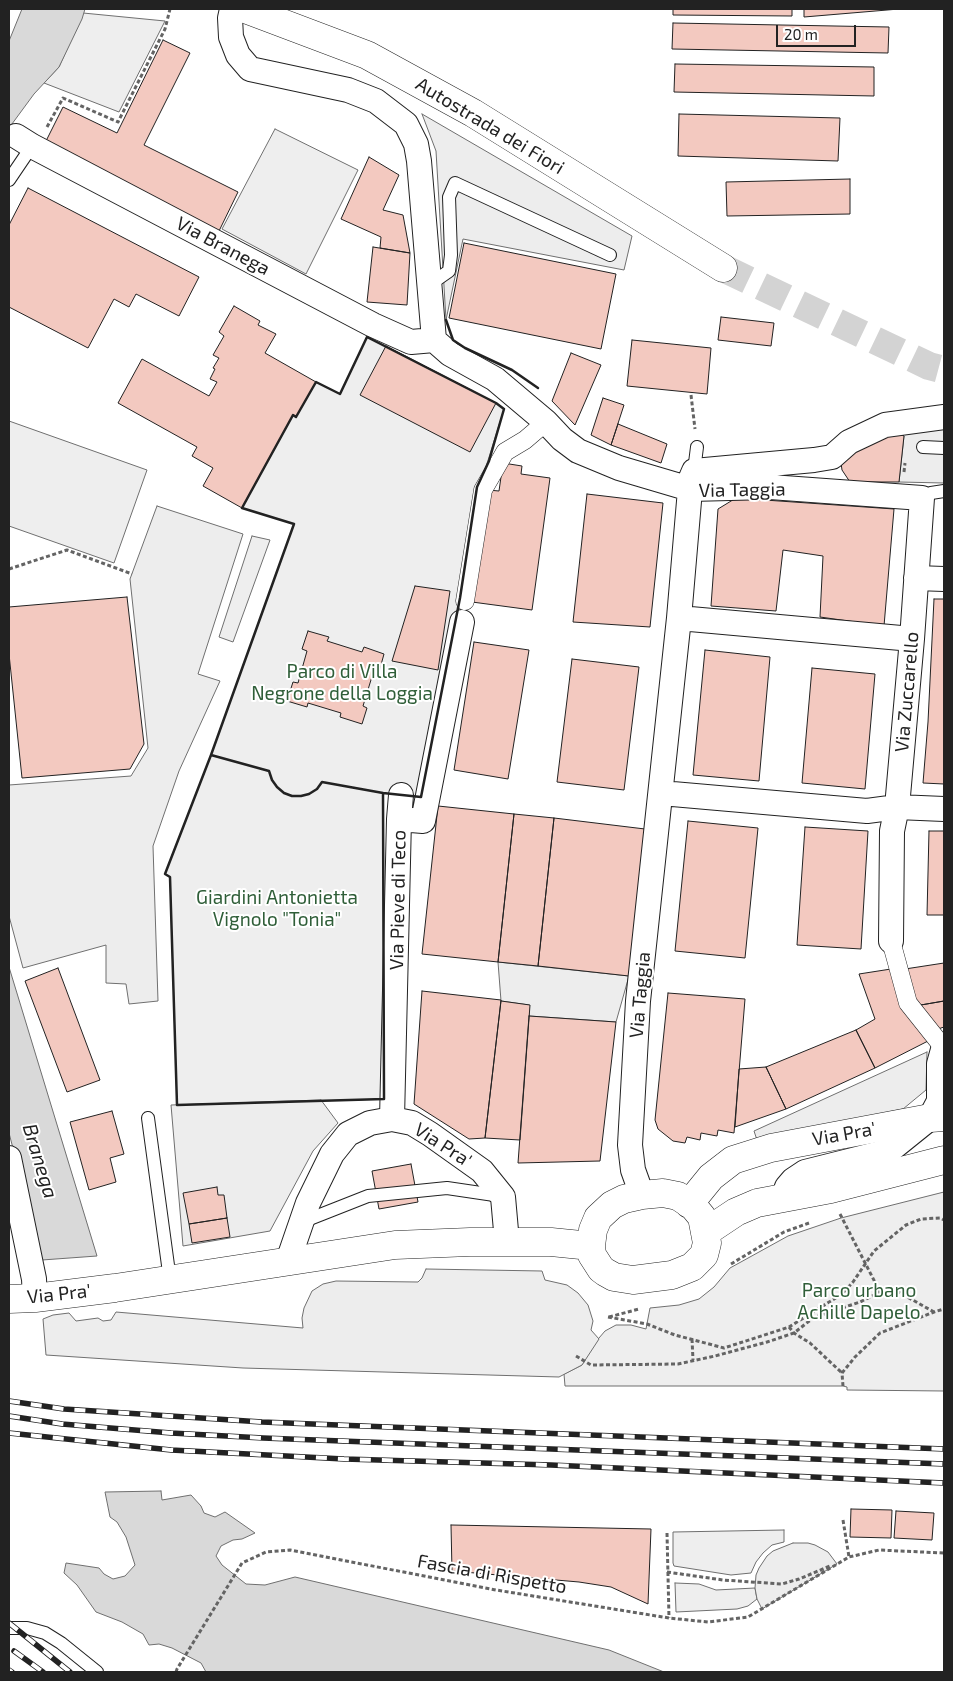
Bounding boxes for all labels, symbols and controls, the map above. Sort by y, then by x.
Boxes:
scale bar [778,15,858,47]
text: 20 m [784,25,818,43]
street label: Autostrada dei Fiori [412,73,568,179]
street label: Via Branega [172,212,274,280]
street label: Via Taggia [698,478,786,502]
street label: Via Zuccarello [890,631,924,753]
park label: Parco di Villa Negrone della Loggia [251,661,433,705]
street label: Via Pieve di Teco [385,830,411,970]
park label: Giardini Antonietta Vignolo "Tonia" [196,887,358,931]
street label: Via Taggia [625,951,655,1039]
street label: Via Pra' [811,1117,877,1151]
street label: Via Pra' [410,1118,476,1172]
water label: Branega [17,1121,63,1201]
street label: Via Pra' [26,1279,92,1309]
park label: Parco urbano Achille Dapelo [797,1280,921,1324]
street label: Fascia di Rispetto [416,1550,568,1598]

